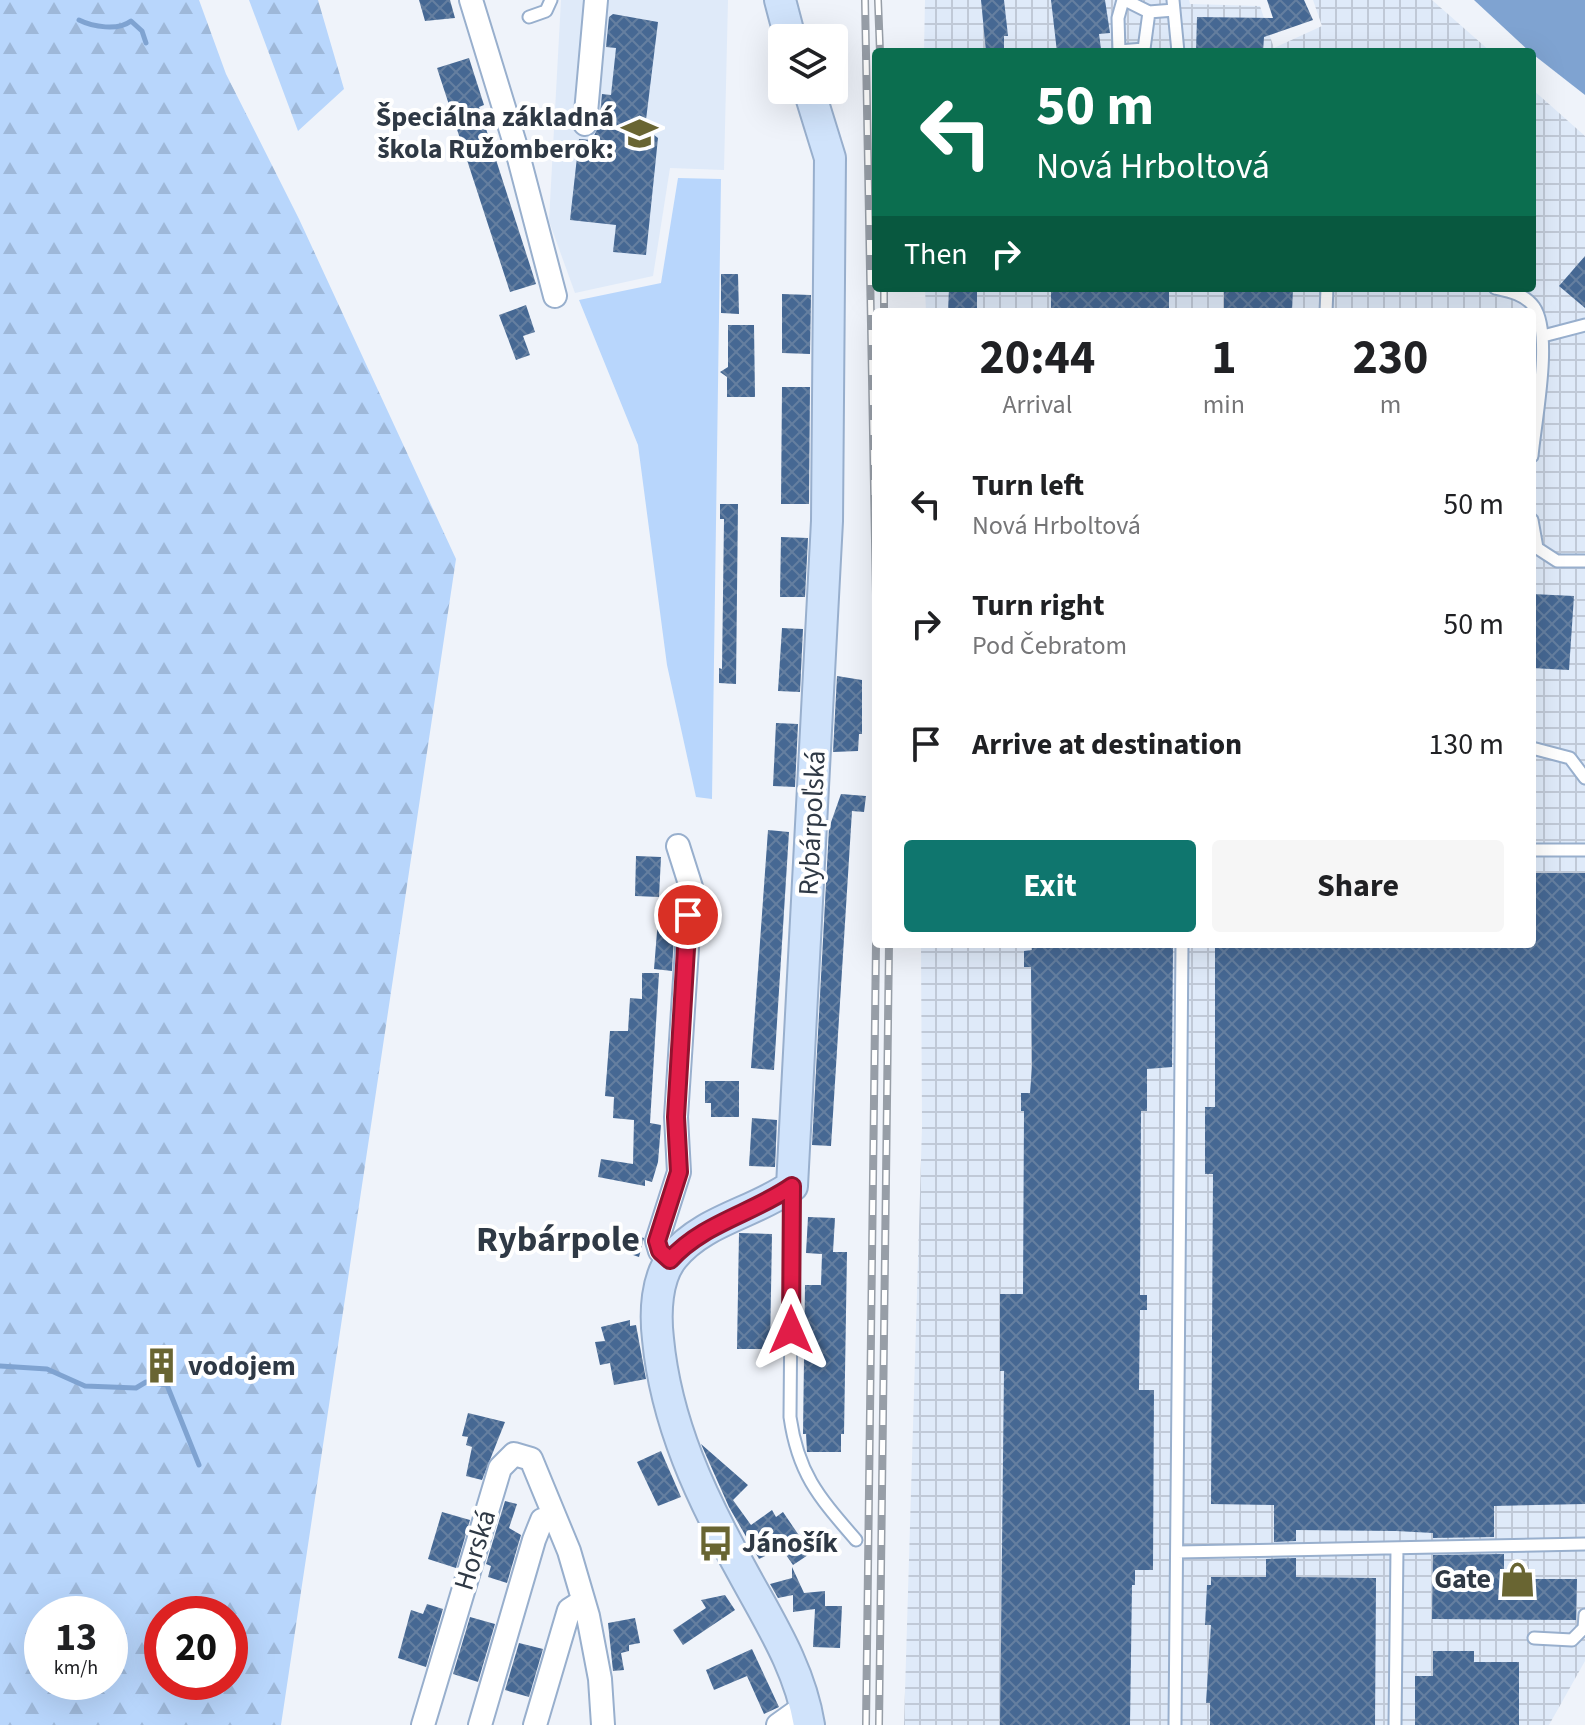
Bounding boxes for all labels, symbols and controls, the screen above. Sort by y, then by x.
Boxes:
map controls [768,24,848,104]
button: layers [768,24,848,104]
text: 50 m [1036,67,1154,146]
icon: left [904,80,1008,184]
place label: Špeciálna základná škola Ružomberok: [376,97,614,169]
school or university icon: Špeciálna základná škola Ružomberok: [621,114,659,152]
text: Nová Hrboltová [1036,141,1270,192]
icon: right [984,232,1028,276]
text: Then [904,233,968,276]
text: 20:44 [979,324,1095,392]
text: 1 [1211,324,1237,392]
text: 230 [1352,324,1428,392]
text: Arrival [1002,386,1072,423]
text: min [1203,386,1245,423]
text: m [1380,386,1401,423]
text: Turn left [972,464,1084,507]
icon: left [904,482,948,526]
text: 50 m [1443,483,1504,526]
text: Nová Hrboltová [972,507,1141,544]
text: Turn right [972,584,1104,627]
icon: right [904,602,948,646]
text: 50 m [1443,603,1504,646]
text: Pod Čebratom [972,627,1127,664]
icon: arrive [904,722,948,766]
text: Arrive at destination [972,723,1242,766]
text: 130 m [1428,723,1504,766]
street label: Rybárpoľská [788,749,836,897]
button: Exit [904,840,1196,932]
button: Share [1212,840,1504,932]
pin [654,881,722,949]
icon: arrive [666,893,710,937]
district label: Rybárpole [476,1214,640,1265]
position arrow [749,1288,833,1372]
place label: vodojem [188,1346,296,1386]
building icon: vodojem [143,1347,181,1385]
street label: Horská [444,1505,506,1595]
place label: Jánošík [742,1523,839,1563]
bus stop icon: Jánošík [697,1524,735,1562]
place label: Gate [1434,1559,1491,1599]
shop icon: Gate [1498,1560,1536,1598]
speed limit sign: 20 [144,1596,248,1700]
text: 13 [55,1609,97,1666]
text: km/h [54,1654,98,1682]

